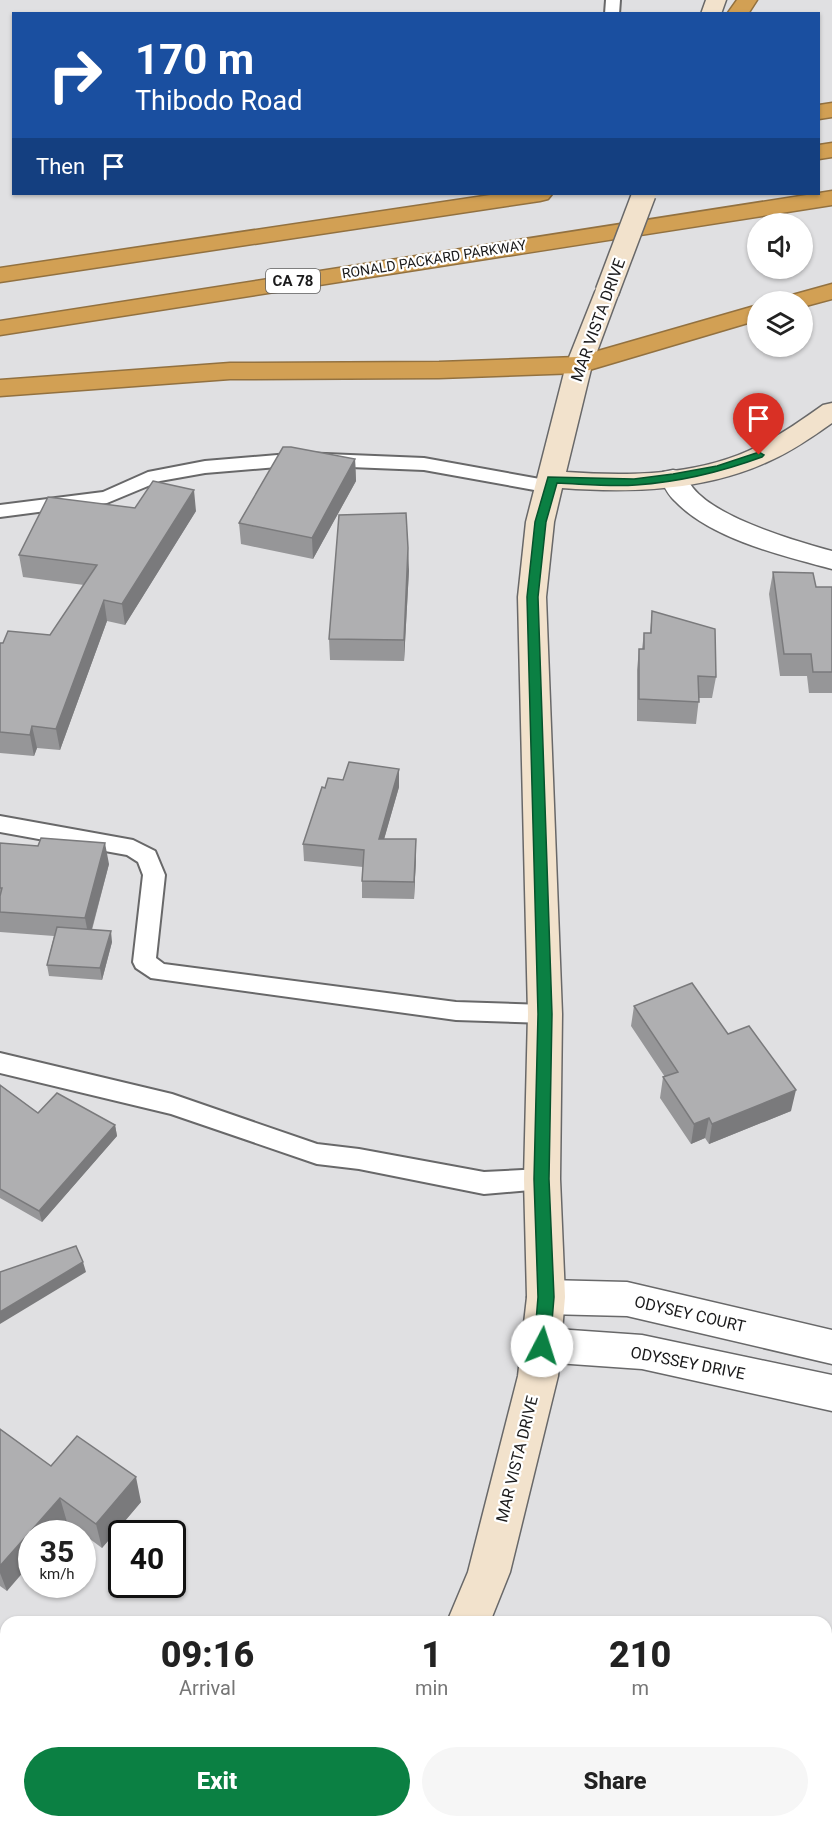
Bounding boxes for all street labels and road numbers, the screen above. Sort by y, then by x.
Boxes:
street label: RONALD PACKARD PARKWAY [341,236,528,281]
street label: MAR VISTA DRIVE [567,256,629,384]
road number: CA 78 [266,269,320,293]
street label: ODYSEY COURT [633,1292,748,1336]
street label: ODYSSEY DRIVE [629,1343,747,1383]
street label: MAR VISTA DRIVE [492,1394,542,1524]

